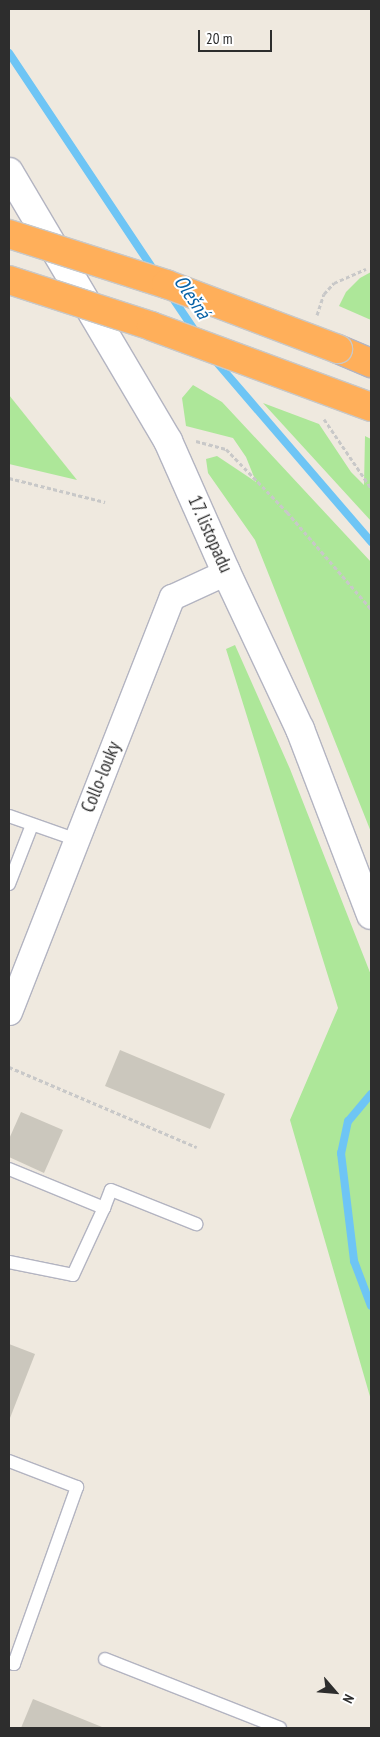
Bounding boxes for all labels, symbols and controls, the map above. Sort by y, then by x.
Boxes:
scale bar [200,20,274,52]
text: 20 m [206,29,232,48]
water label: Olešná [169,271,215,323]
street label: 17. listopadu [183,491,237,577]
street label: Collo-louky [77,738,125,816]
north arrow [310,1667,360,1717]
text: N [339,1691,358,1706]

